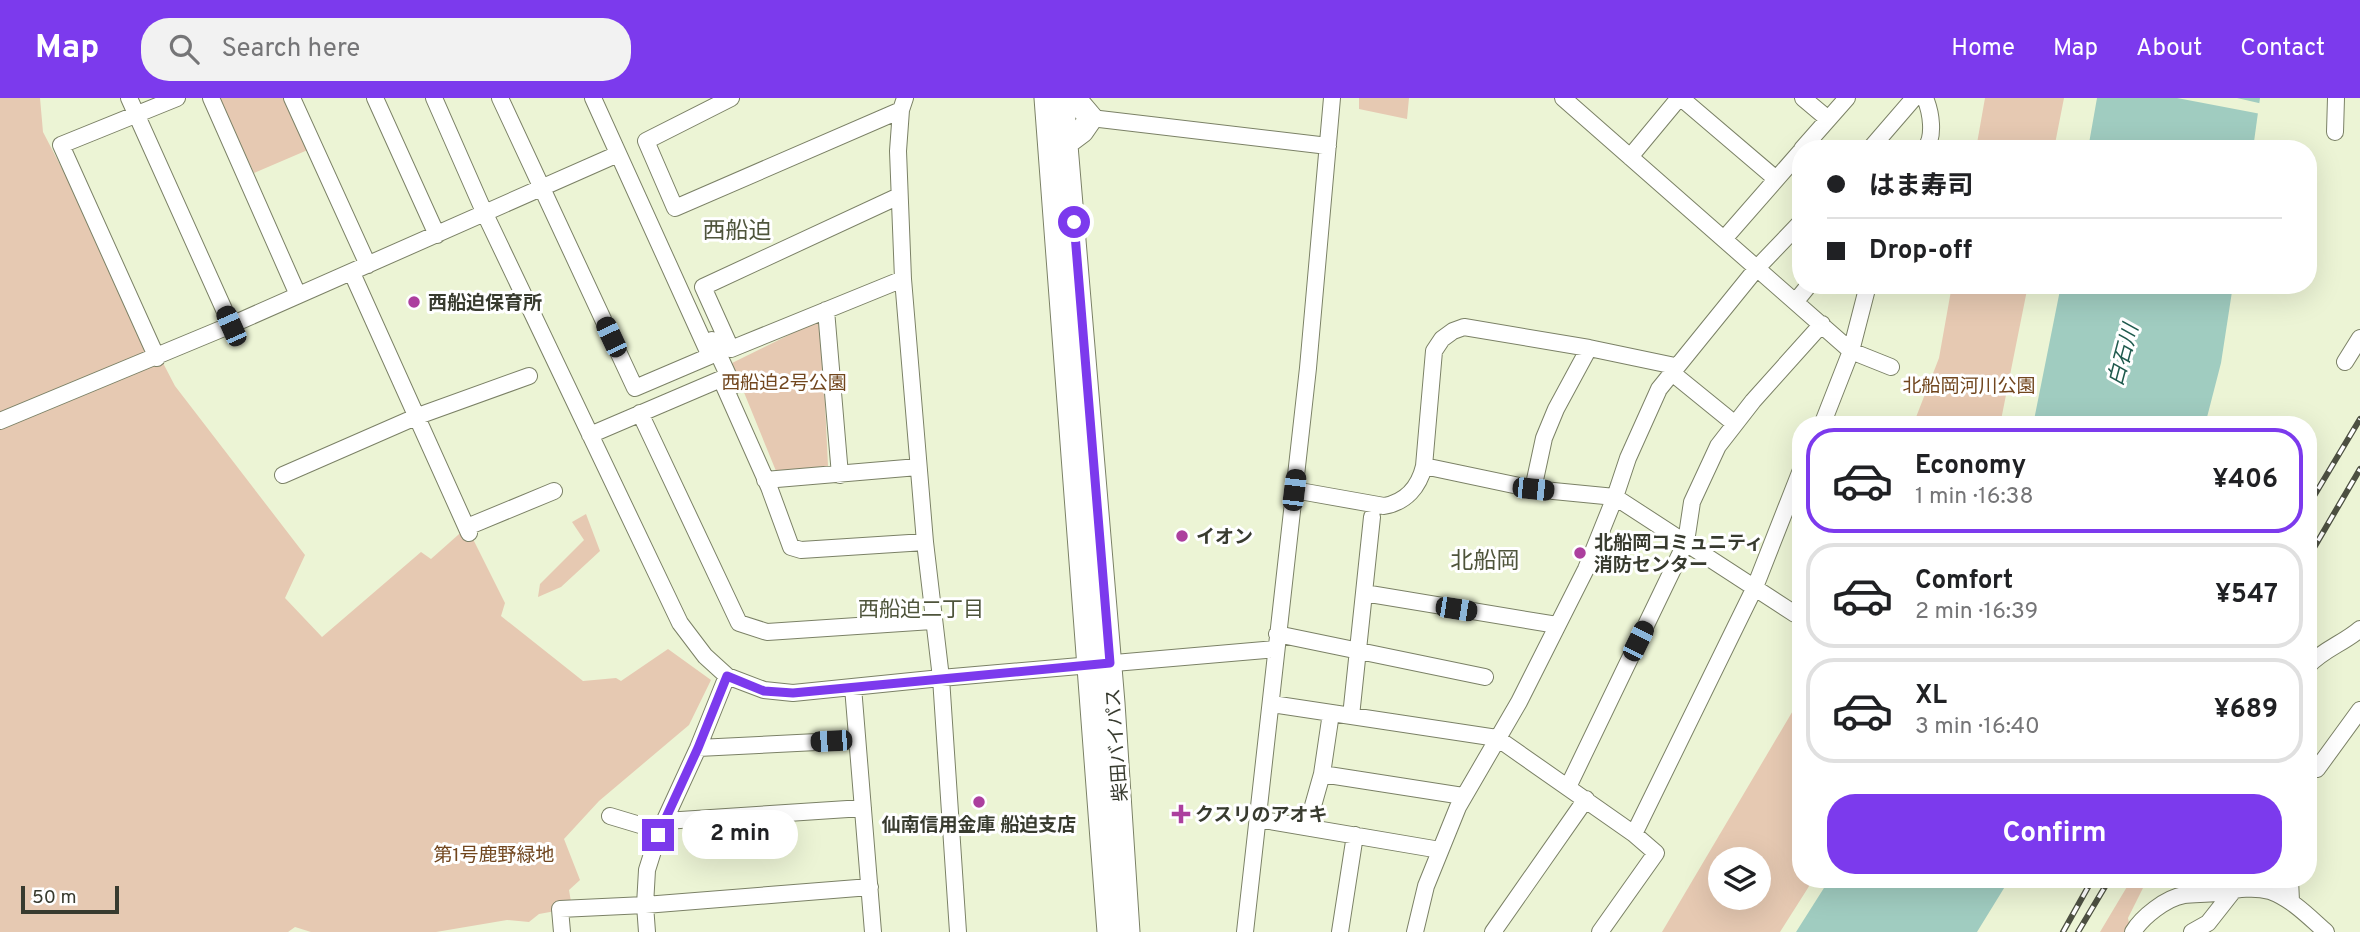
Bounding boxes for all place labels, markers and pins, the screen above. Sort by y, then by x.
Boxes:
place label: 西船迫保育所 [428,292,542,316]
marker: 西船迫保育所 [406,294,422,310]
place label: イオン [1196,526,1253,550]
marker: イオン [1174,528,1190,544]
place label: 北船岡コミュニティ 消防センター [1594,532,1764,578]
marker: 北船岡コミュニティ 消防センター [1572,545,1588,561]
marker: 仙南信用金庫 船迫支店 [971,794,987,810]
place label: クスリのアオキ [1195,804,1327,828]
marker: クスリのアオキ [1173,806,1189,822]
place label: 仙南信用金庫 船迫支店 [882,814,1076,838]

